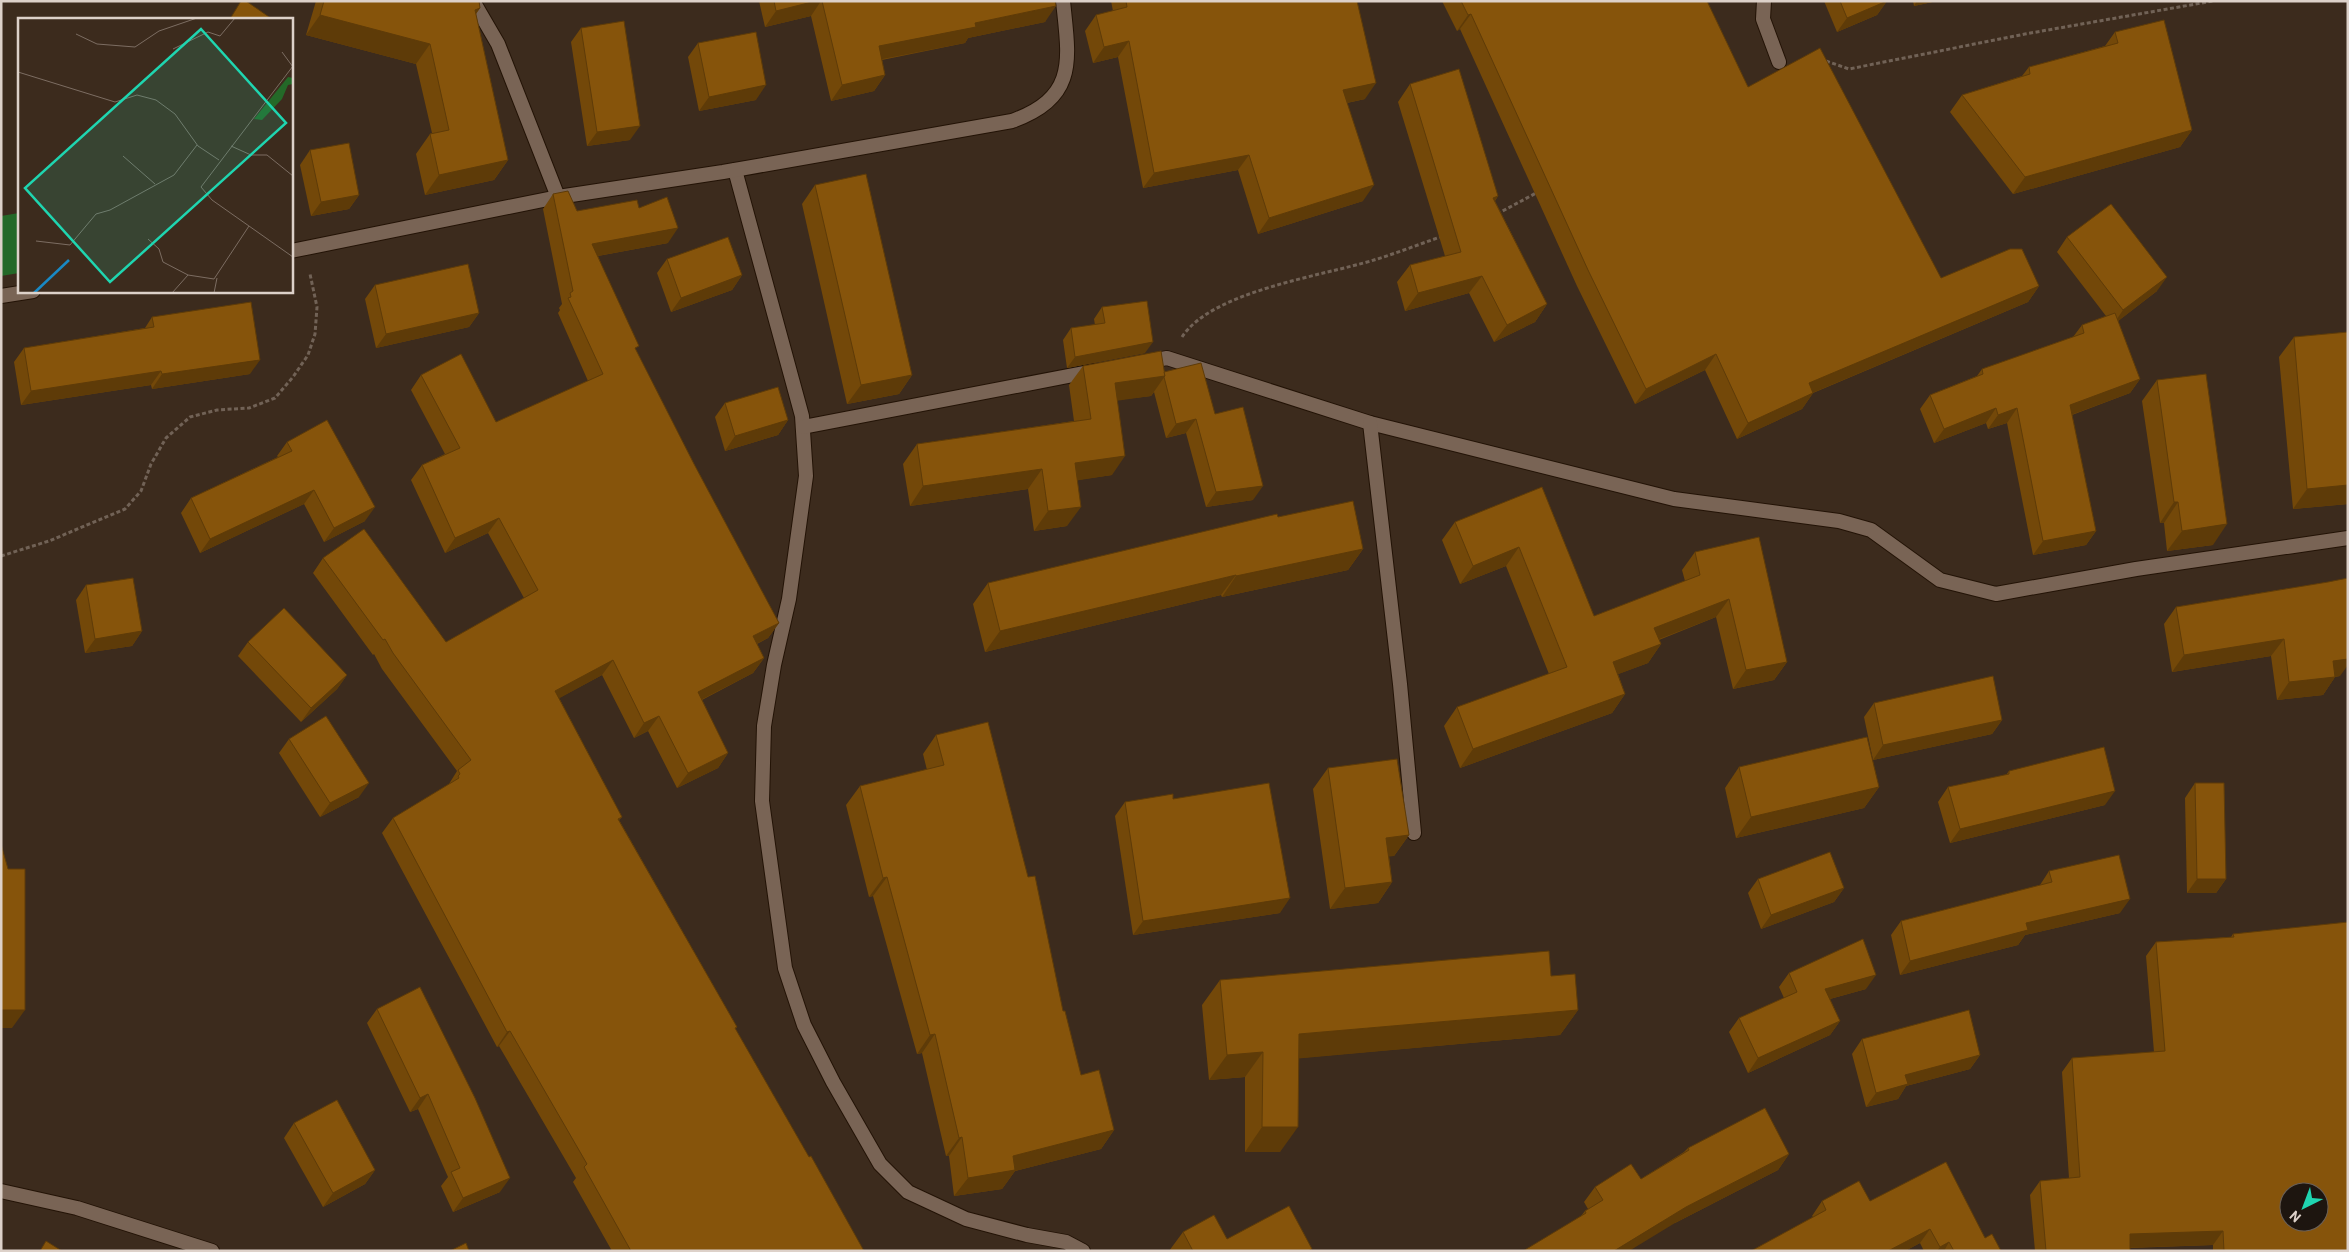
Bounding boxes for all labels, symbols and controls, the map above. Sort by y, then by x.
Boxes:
inset map [18,18,292,292]
north arrow [2279,1182,2329,1232]
text: N [2286,1208,2304,1226]

